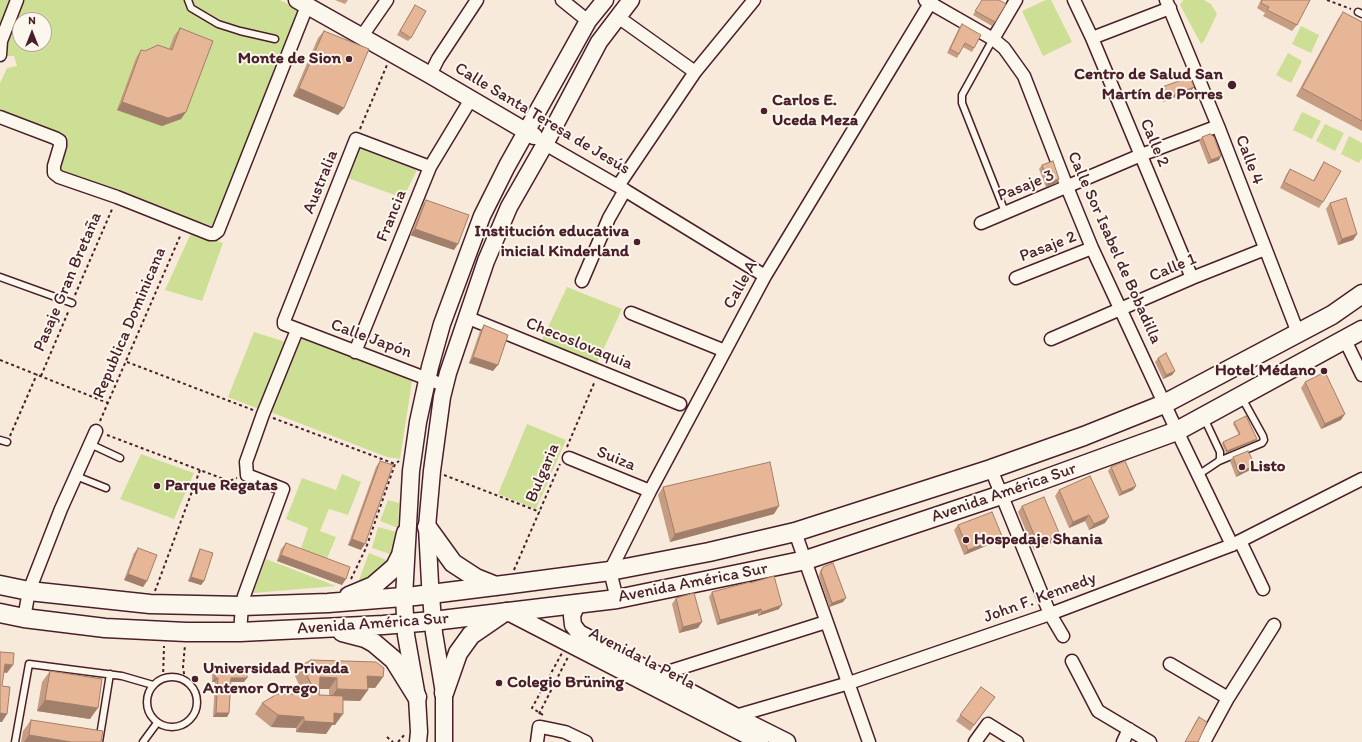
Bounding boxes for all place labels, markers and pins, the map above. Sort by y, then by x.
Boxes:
place label: Monte de Sion [238,49,341,69]
marker: Monte de Sion [344,54,354,64]
place label: Centro de Salud San Martín de Porres [1074,65,1223,105]
marker: Centro de Salud San Martín de Porres [1226,79,1238,91]
place label: Carlos E. Uceda Meza [772,91,858,131]
marker: Carlos E. Uceda Meza [759,106,769,116]
place label: Institución educativa inicial Kinderland [475,222,629,262]
marker: Institución educativa inicial Kinderland [632,237,642,247]
place label: Hotel Médano [1215,361,1316,381]
marker: Hotel Médano [1319,366,1329,376]
place label: Listo [1250,457,1285,477]
marker: Listo [1237,462,1247,472]
place label: Parque Regatas [165,476,278,496]
marker: Parque Regatas [152,481,162,491]
place label: Hospedaje Shania [974,530,1102,550]
marker: Hospedaje Shania [961,535,971,545]
place label: Universidad Privada Antenor Orrego [203,659,349,699]
place label: Colegio Brüning [507,673,624,693]
marker: Universidad Privada Antenor Orrego [190,674,200,684]
marker: Colegio Brüning [494,678,504,688]

